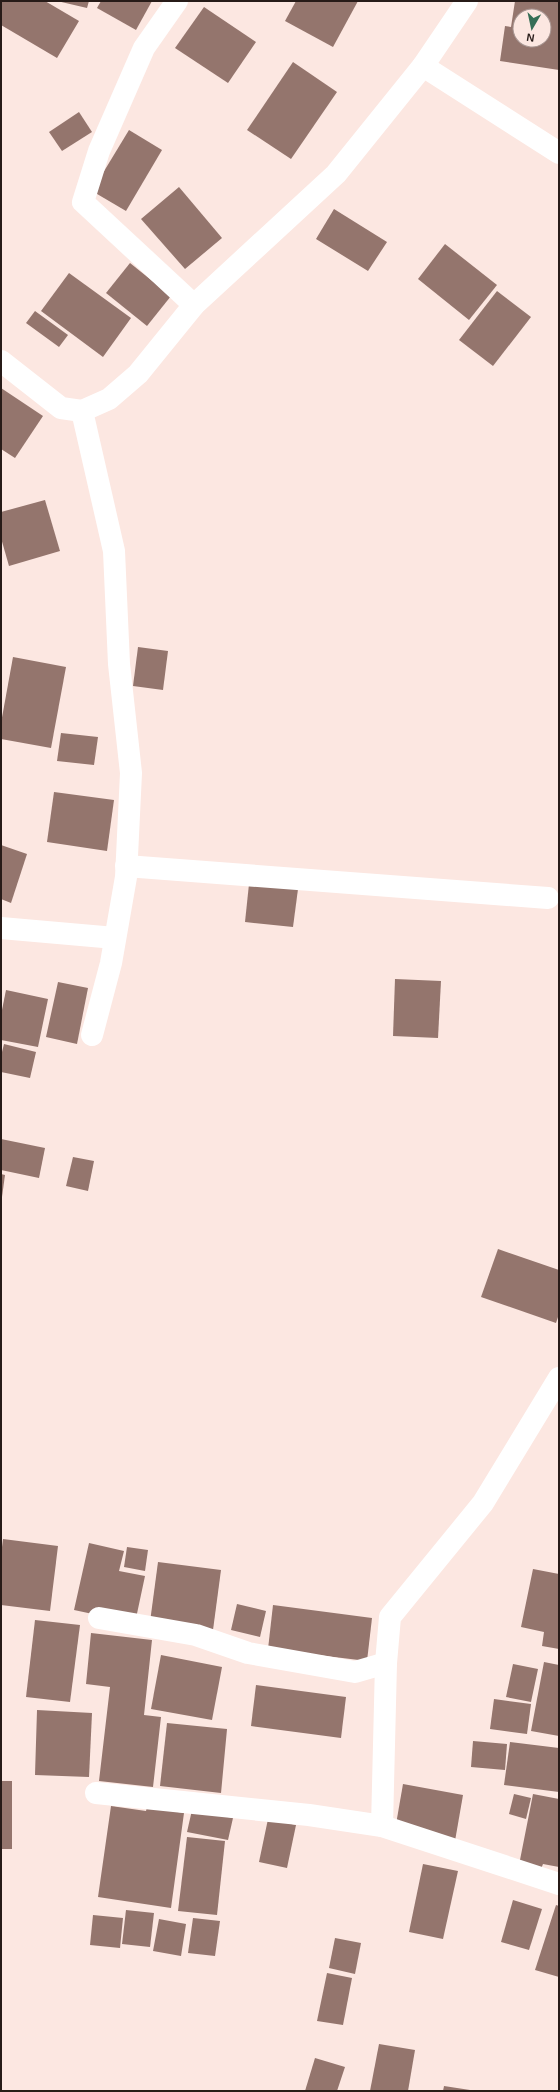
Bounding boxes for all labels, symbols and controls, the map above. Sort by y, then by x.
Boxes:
north arrow [512,8,552,48]
text: N [526,31,535,44]

